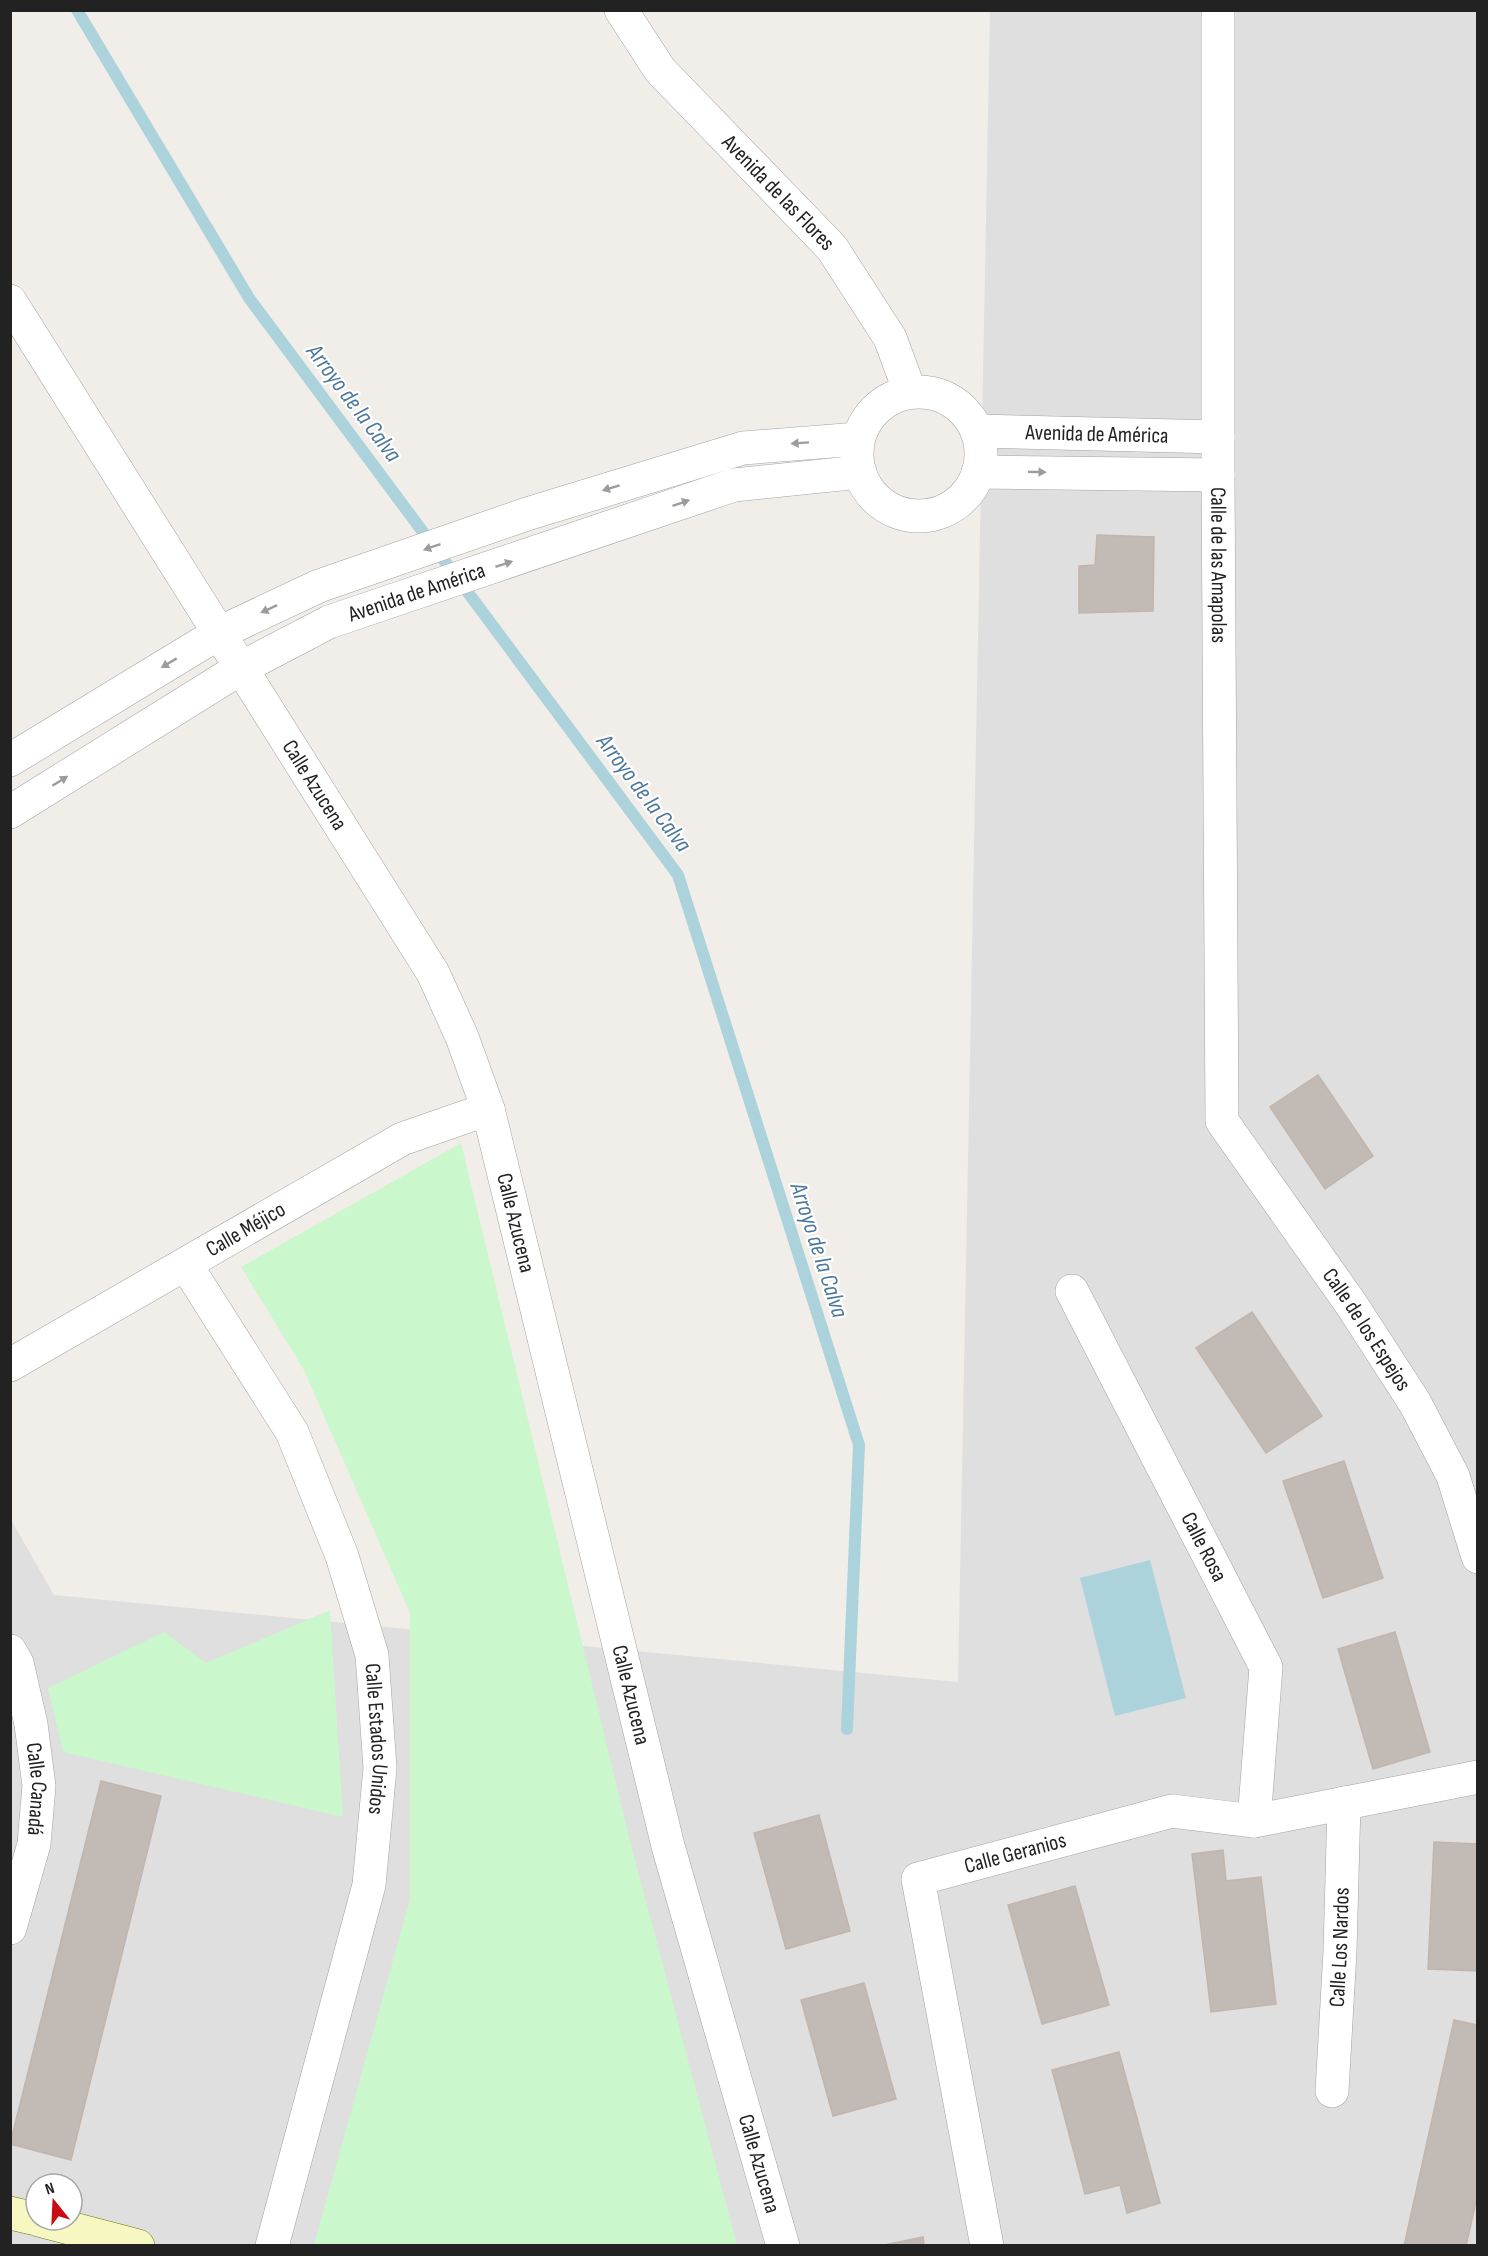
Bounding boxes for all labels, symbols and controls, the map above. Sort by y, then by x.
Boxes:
street label: Avenida de las Flores [716,128,841,256]
water label: Arroyo de la Calva [300,337,408,468]
street label: Avenida de América [1024,419,1169,449]
one-way arrow [791,438,810,448]
one-way arrow [1027,468,1046,477]
one-way arrow [602,484,620,493]
street label: Calle de las Amapolas [1205,487,1233,643]
one-way arrow [672,497,690,507]
one-way arrow [423,543,441,552]
street label: Avenida de América [344,557,489,628]
one-way arrow [495,558,513,568]
one-way arrow [261,605,278,614]
one-way arrow [161,658,177,669]
water label: Arroyo de la Calva [590,727,698,858]
street label: Calle Azucena [276,735,353,835]
one-way arrow [52,776,68,787]
street label: Calle Azucena [491,1170,541,1275]
water label: Arroyo de la Calva [783,1178,855,1321]
street label: Calle Méjico [201,1196,290,1263]
street label: Calle de los Espejos [1317,1263,1417,1396]
street label: Calle Rosa [1175,1508,1233,1586]
street label: Calle Azucena [606,1642,656,1747]
street label: Calle Estados Unidos [359,1662,394,1816]
street label: Calle Canadá [20,1741,53,1837]
street label: Calle Geranios [961,1826,1069,1880]
street label: Calle Los Nardos [1323,1887,1355,2008]
street label: Calle Azucena [732,2111,786,2216]
north arrow [24,2172,84,2232]
text: N [43,2179,57,2200]

